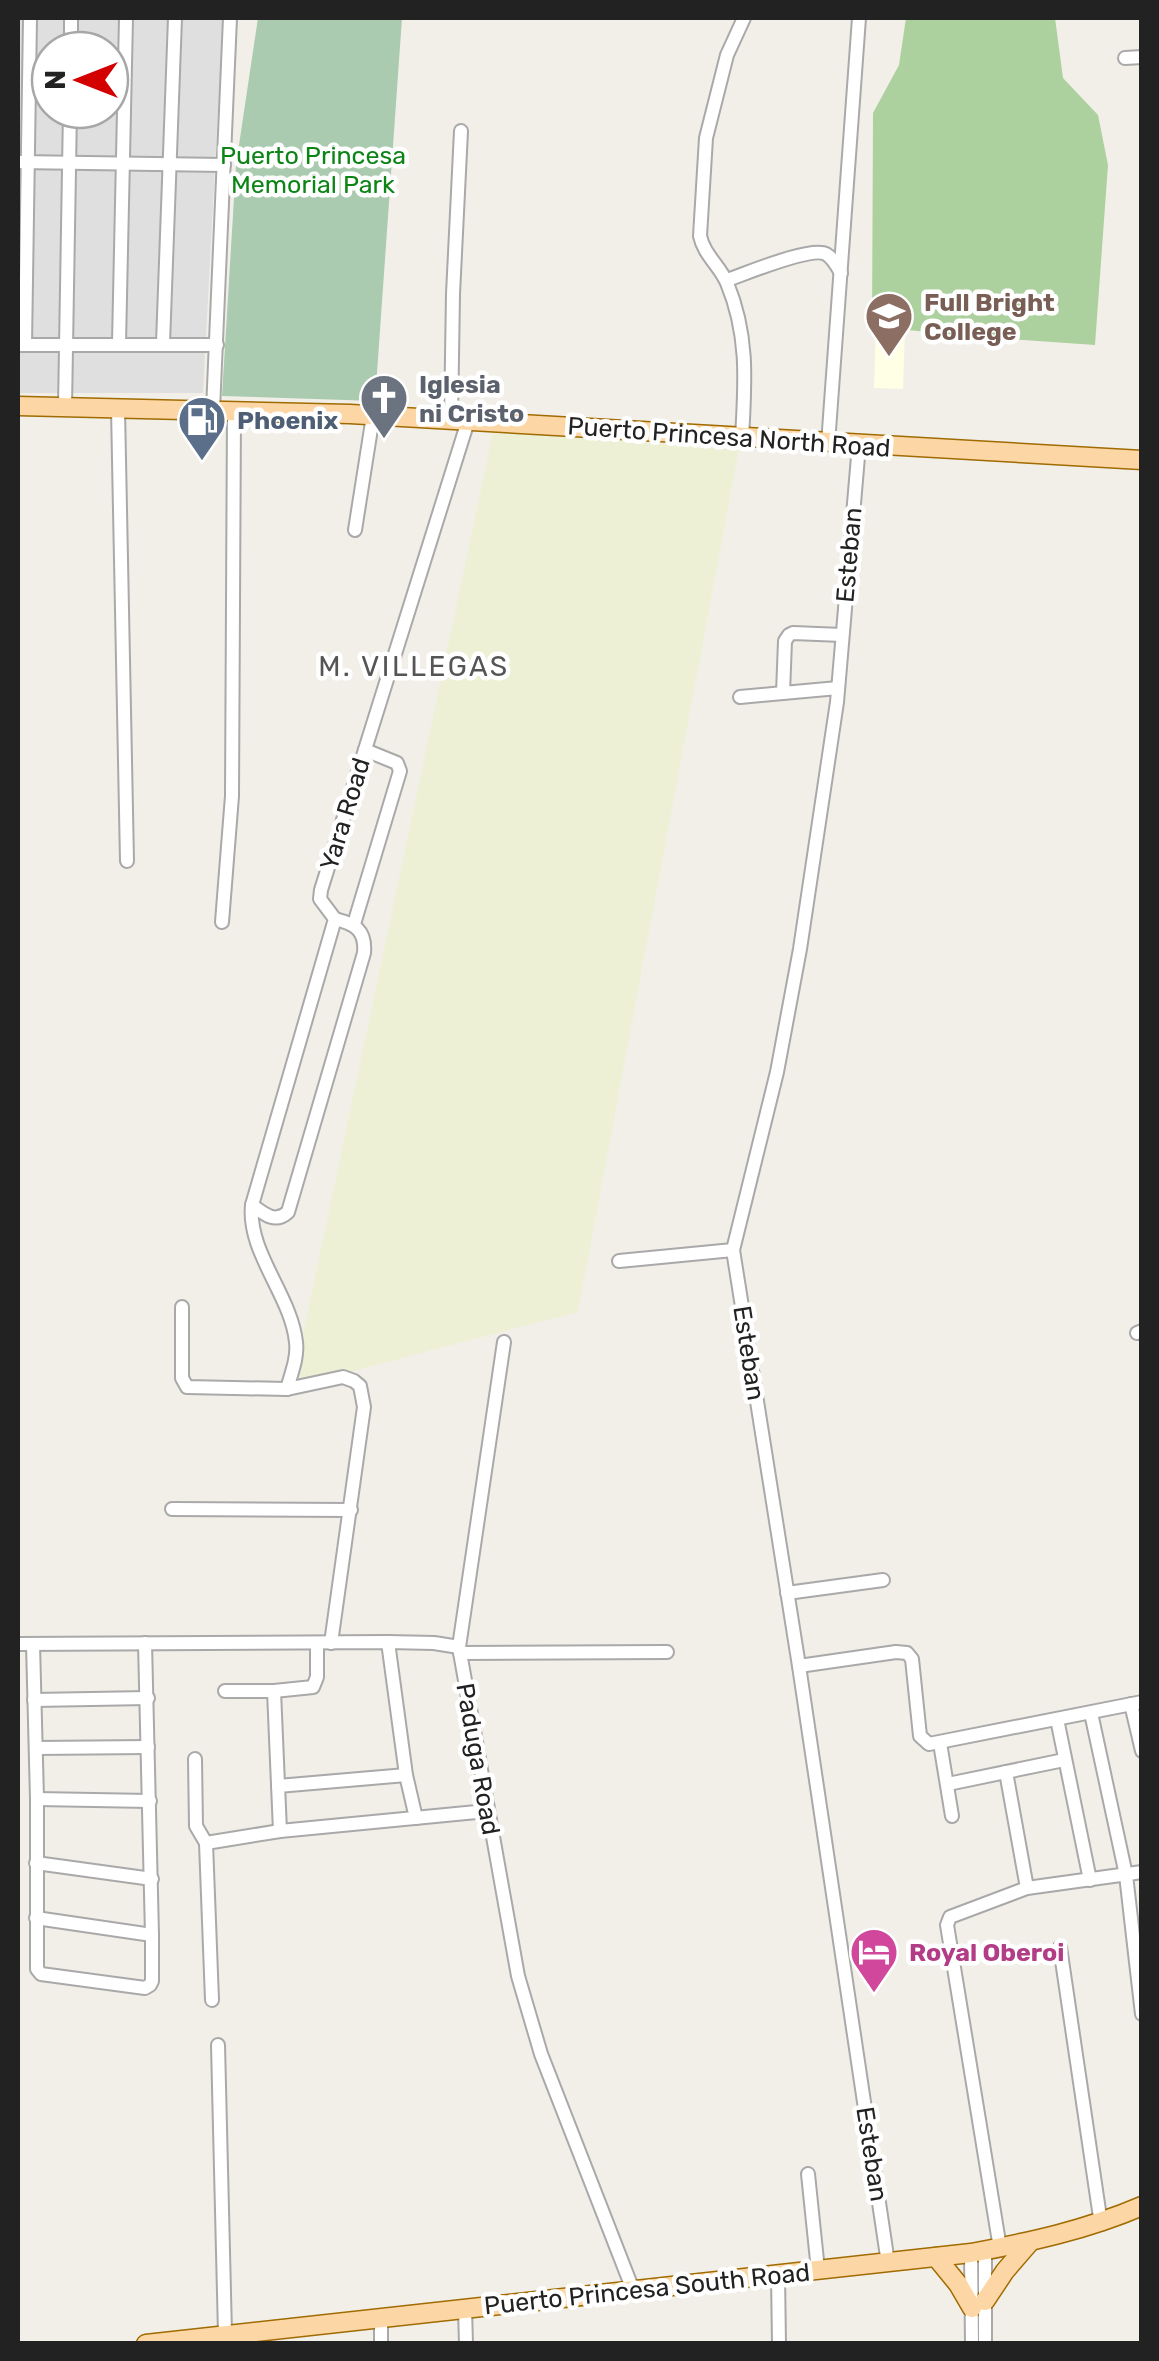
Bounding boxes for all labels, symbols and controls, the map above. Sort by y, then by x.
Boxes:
north arrow [30,30,130,130]
text: N [39,70,72,90]
park label: Puerto Princesa Memorial Park [220,141,406,199]
place label: Full Bright College [924,288,1055,346]
school or university icon: Full Bright College [863,290,915,358]
place label: Iglesia ni Cristo [419,370,524,428]
church icon: Iglesia ni Cristo [358,372,410,440]
fuel station icon: Phoenix [176,394,228,462]
place label: Phoenix [237,406,339,435]
street label: Puerto Princesa North Road [567,411,891,463]
street label: Esteban [830,506,868,604]
district label: M. VILLEGAS [318,650,510,683]
street label: Yara Road [314,754,376,874]
street label: Esteban [727,1304,771,1402]
street label: Paduga Road [450,1681,506,1837]
hotel icon: Royal Oberoi [848,1926,900,1994]
place label: Royal Oberoi [909,1938,1065,1967]
street label: Esteban [850,2105,894,2203]
street label: Puerto Princesa South Road [483,2257,811,2321]

